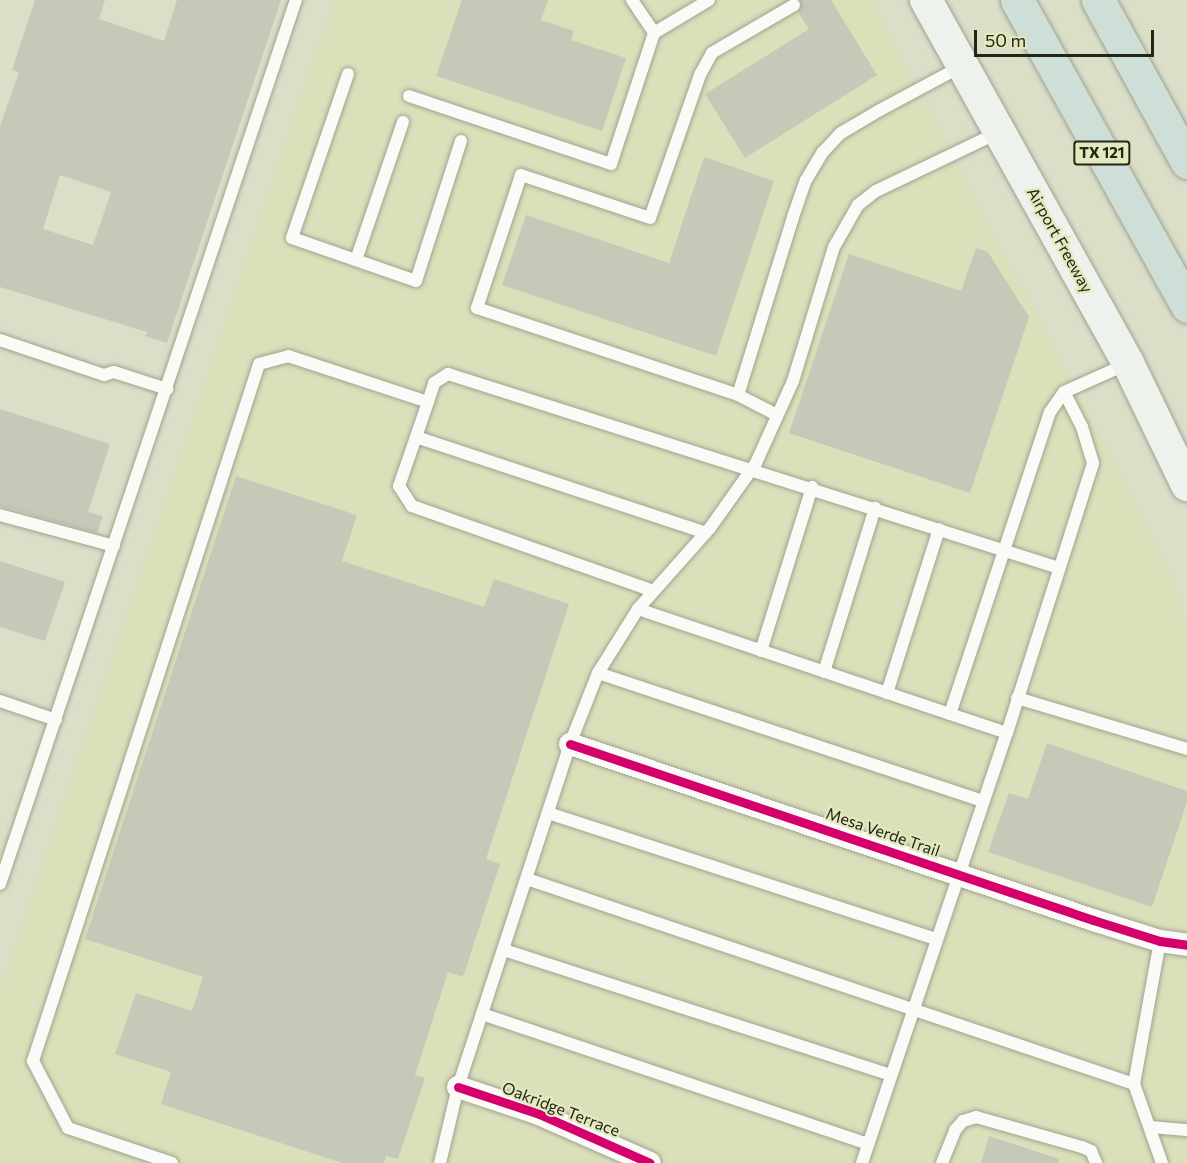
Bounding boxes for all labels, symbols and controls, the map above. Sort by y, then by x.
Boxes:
scale bar [977,18,1157,56]
text: 50 m [985,29,1026,51]
road number: TX 121 [1072,141,1132,165]
street label: Airport Freeway [1023,184,1097,296]
street label: Mesa Verde Trail [823,804,943,860]
street label: Oakridge Terrace [499,1078,623,1140]

